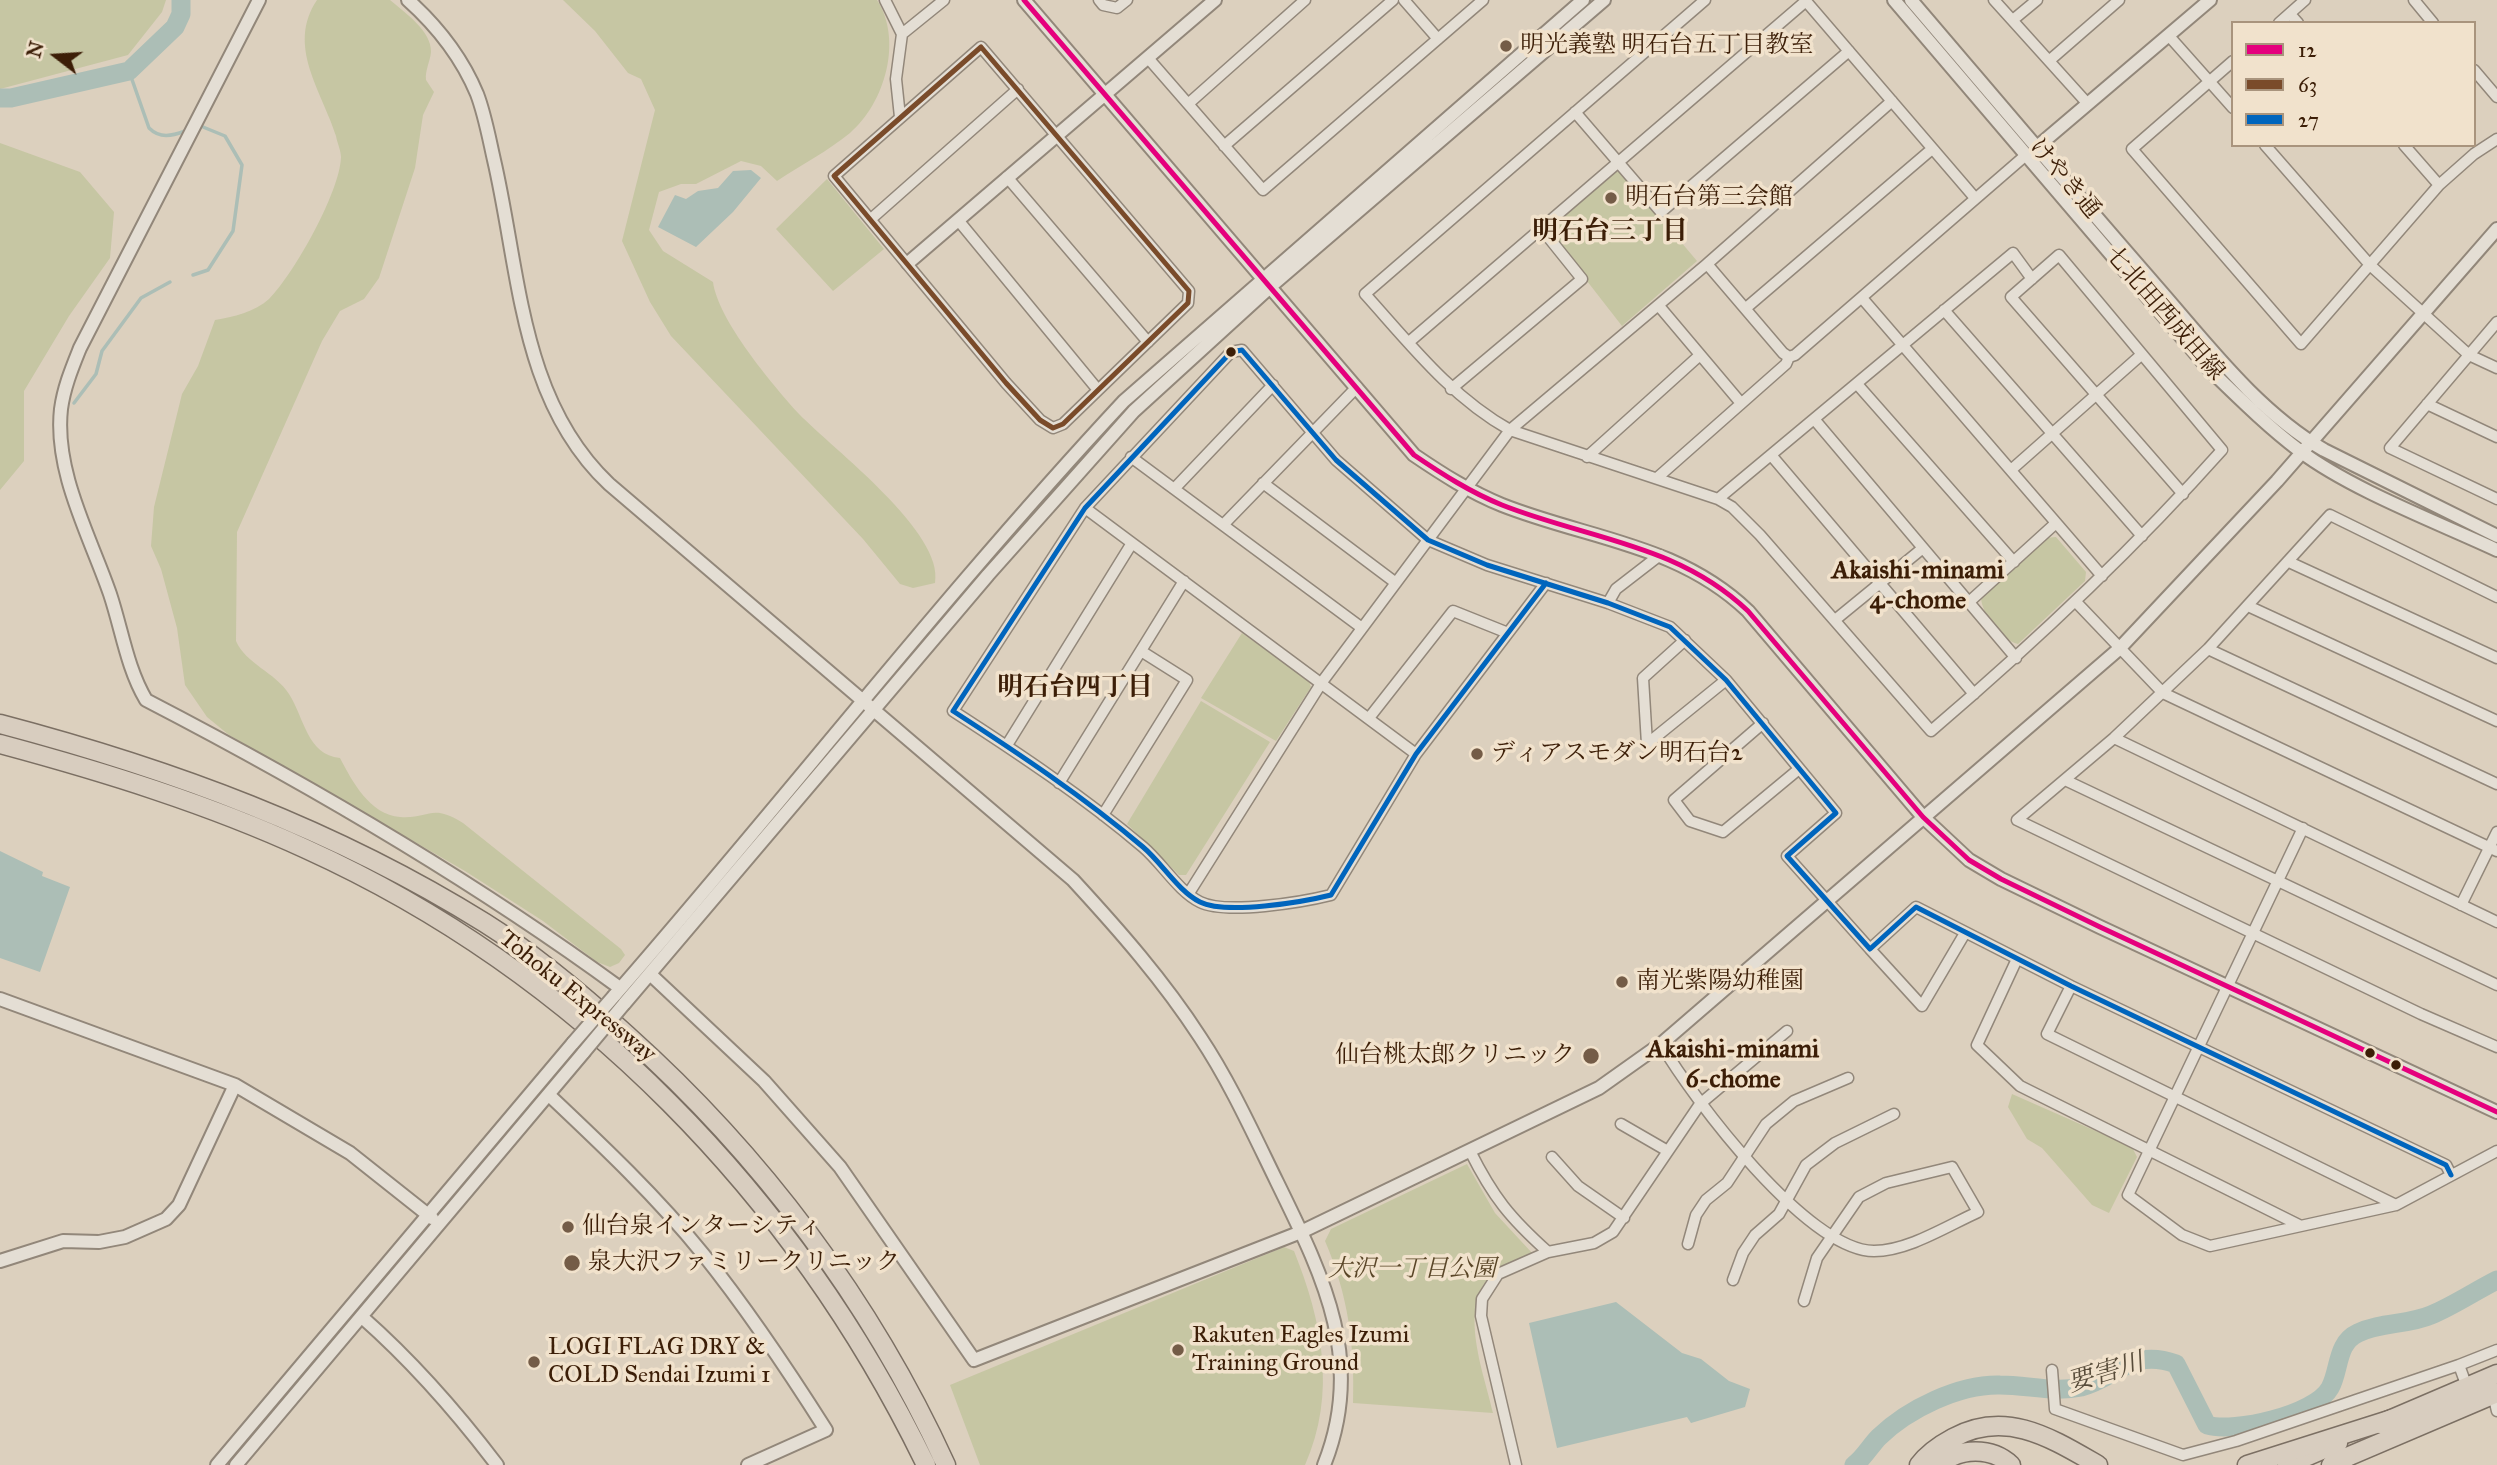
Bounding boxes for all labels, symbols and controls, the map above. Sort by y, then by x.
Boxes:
north arrow [21,21,91,91]
legend [2231,21,2476,147]
place label: 明光義塾 明石台五丁目教室 [1520,32,1813,60]
text: 12 [2298,37,2317,63]
marker: 明光義塾 明石台五丁目教室 [1498,38,1514,54]
text: N [22,39,49,61]
text: 63 [2298,72,2317,98]
text: 27 [2298,107,2319,133]
street label: けやき通 [2022,133,2106,225]
place label: 明石台第三会館 [1625,184,1793,212]
marker: 明石台第三会館 [1603,190,1619,206]
district label: 明石台三丁目 [1532,217,1688,249]
street label: 七北田西成田線 [2098,241,2230,387]
unlabelled marker [1224,345,1238,359]
district label: Akaishi-minami 4-chome [1832,556,2004,618]
district label: 明石台四丁目 [997,673,1153,705]
place label: ディアスモダン明石台2 [1491,740,1743,768]
marker: ディアスモダン明石台2 [1469,746,1485,762]
street label: Tohoku Expressway [493,925,661,1069]
place label: 南光紫陽幼稚園 [1636,968,1804,996]
marker: 南光紫陽幼稚園 [1614,974,1630,990]
district label: Akaishi-minami 6-chome [1647,1035,1819,1096]
place label: 仙台桃太郎クリニック [1335,1042,1575,1070]
marker: 仙台桃太郎クリニック [1581,1046,1601,1066]
unlabelled marker [2363,1046,2377,1060]
unlabelled marker [2389,1058,2403,1072]
place label: 仙台泉インターシティ [582,1213,822,1241]
marker: 仙台泉インターシティ [560,1219,576,1235]
place label: 泉大沢ファミリークリニック [588,1249,900,1277]
marker: 泉大沢ファミリークリニック [562,1253,582,1273]
park label: 大沢一丁目公園 [1328,1256,1496,1284]
place label: Rakuten Eagles Izumi Training Ground [1192,1322,1409,1378]
place label: LOGI FLAG DRY & COLD Sendai Izumi 1 [548,1334,770,1390]
marker: Rakuten Eagles Izumi Training Ground [1170,1342,1186,1358]
water label: 要害川 [2064,1348,2148,1400]
marker: LOGI FLAG DRY & COLD Sendai Izumi 1 [526,1354,542,1370]

